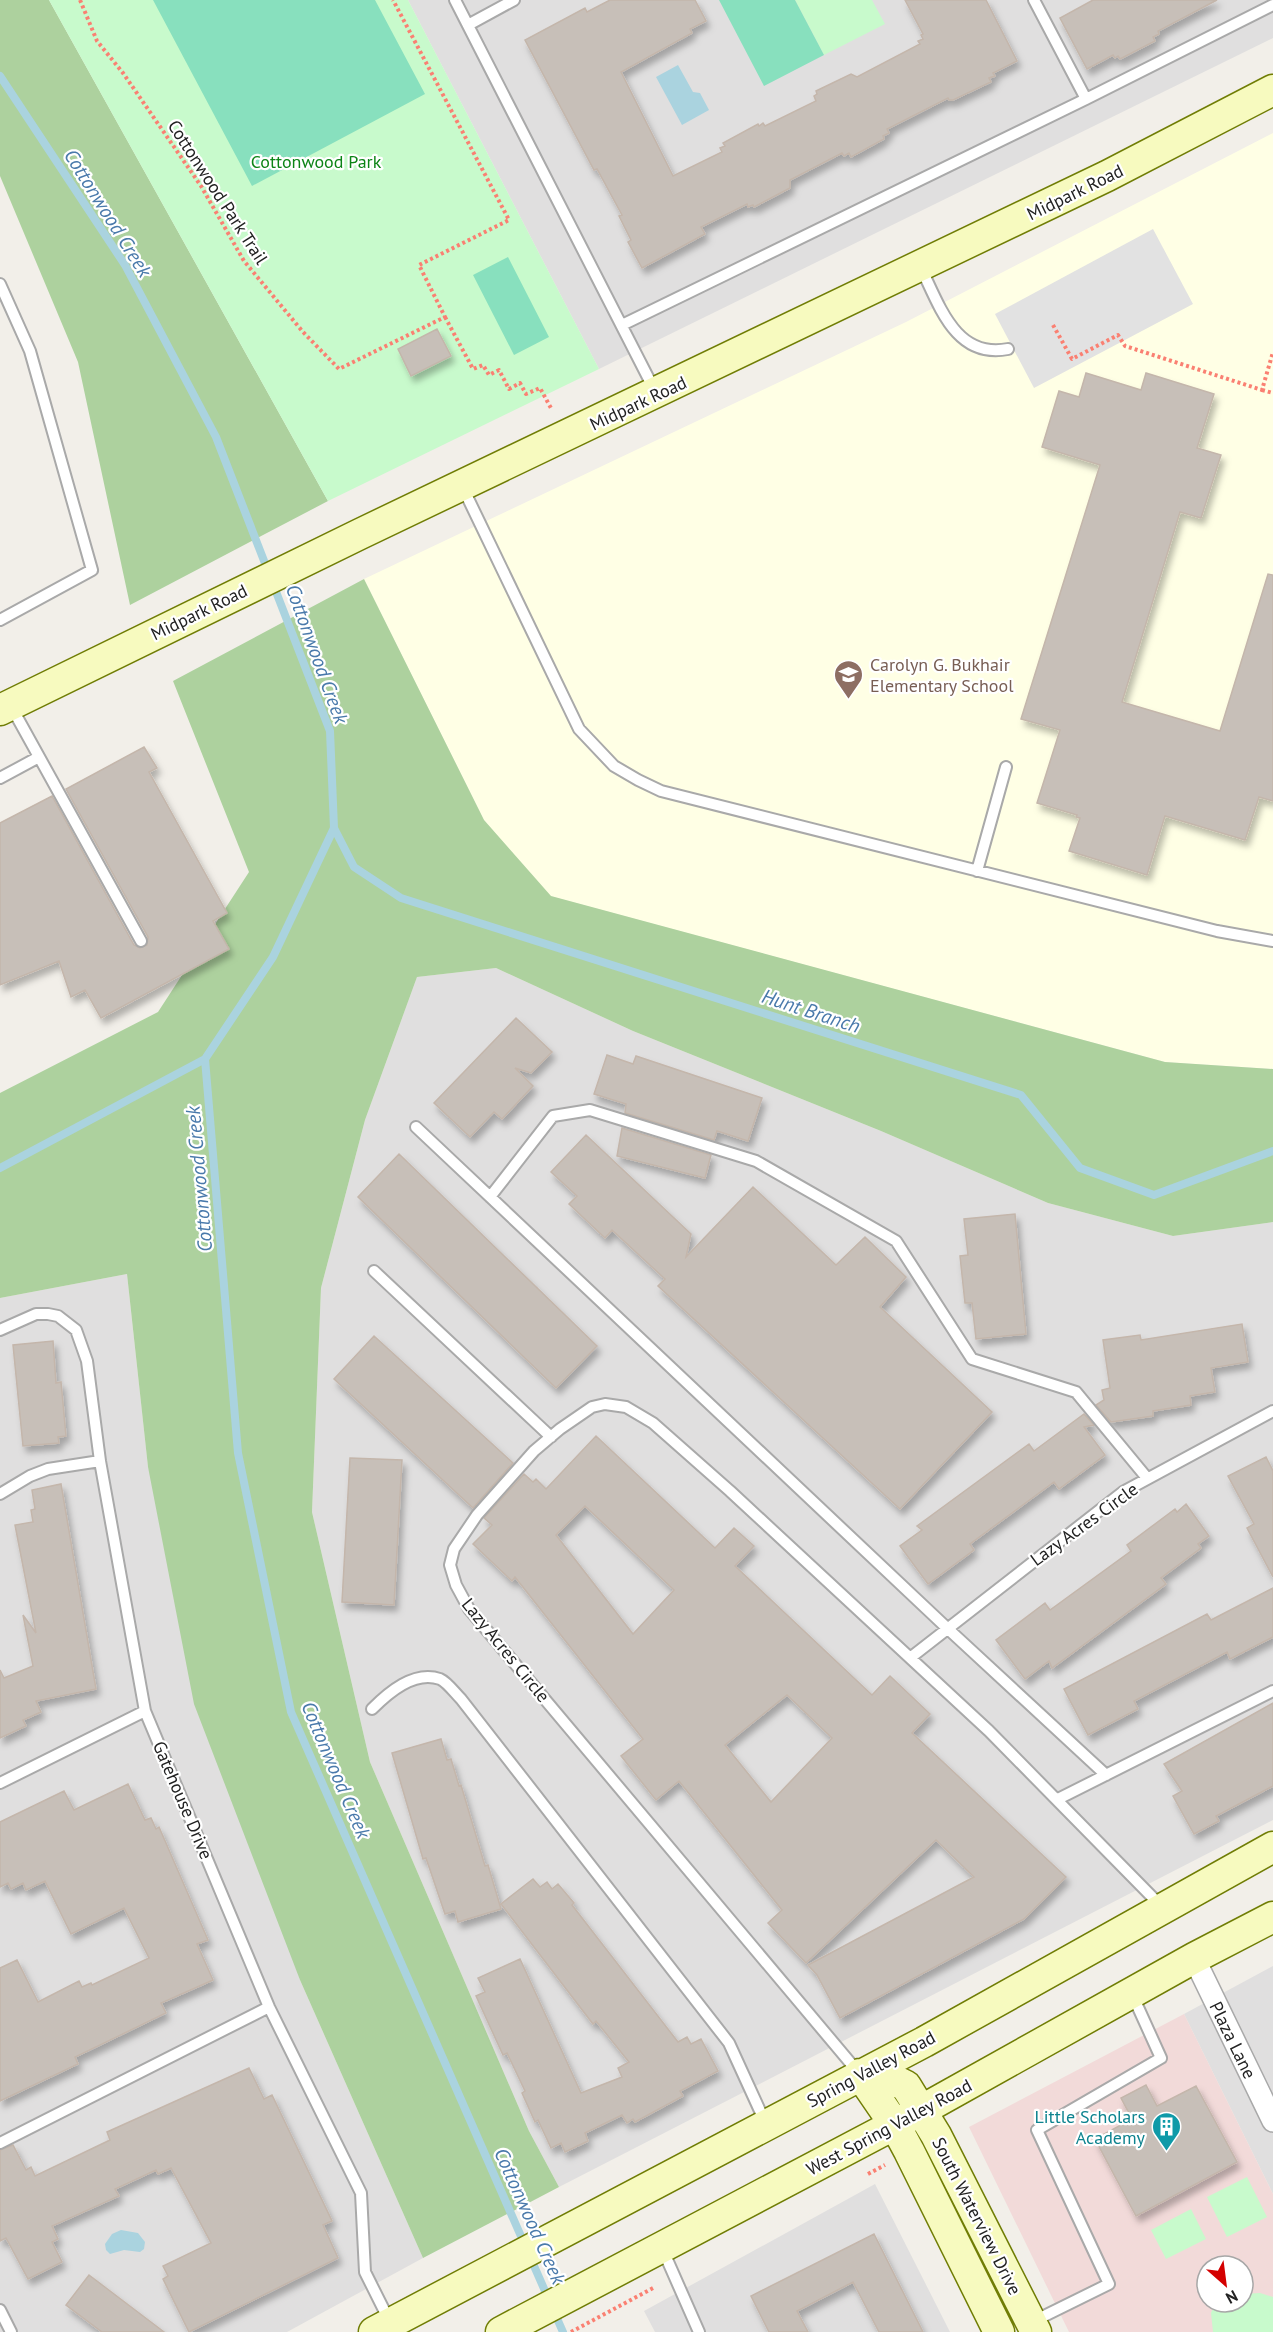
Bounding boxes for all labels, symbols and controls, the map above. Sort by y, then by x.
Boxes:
street label: Cottonwood Park Trail [163,115,274,269]
water label: Cottonwood Creek [58,144,158,283]
park label: Cottonwood Park [251,150,382,173]
street label: Midpark Road [1023,159,1127,225]
street label: Midpark Road [586,370,690,436]
street label: Midpark Road [147,579,251,645]
water label: Cottonwood Creek [280,581,355,728]
place label: Carolyn G. Bukhair Elementary School [870,653,1014,697]
school or university icon: Carolyn G. Bukhair Elementary School [833,658,865,700]
water label: Hunt Branch [759,983,863,1039]
water label: Cottonwood Creek [180,1104,218,1253]
street label: Lazy Acres Circle [1026,1477,1142,1571]
street label: Lazy Acres Circle [457,1593,555,1707]
water label: Cottonwood Creek [295,1698,377,1843]
street label: Gatehouse Drive [148,1737,218,1863]
street label: Plaza Lane [1204,1998,1262,2082]
street label: Spring Valley Road [803,2025,939,2113]
street label: West Spring Valley Road [802,2074,976,2180]
place label: Little Scholars Academy [1034,2105,1146,2149]
building icon: Little Scholars Academy [1150,2110,1182,2152]
street label: South Waterview Drive [927,2133,1027,2299]
water label: Cottonwood Creek [488,2144,572,2289]
north arrow [1195,2254,1255,2314]
text: N [1223,2286,1241,2309]

